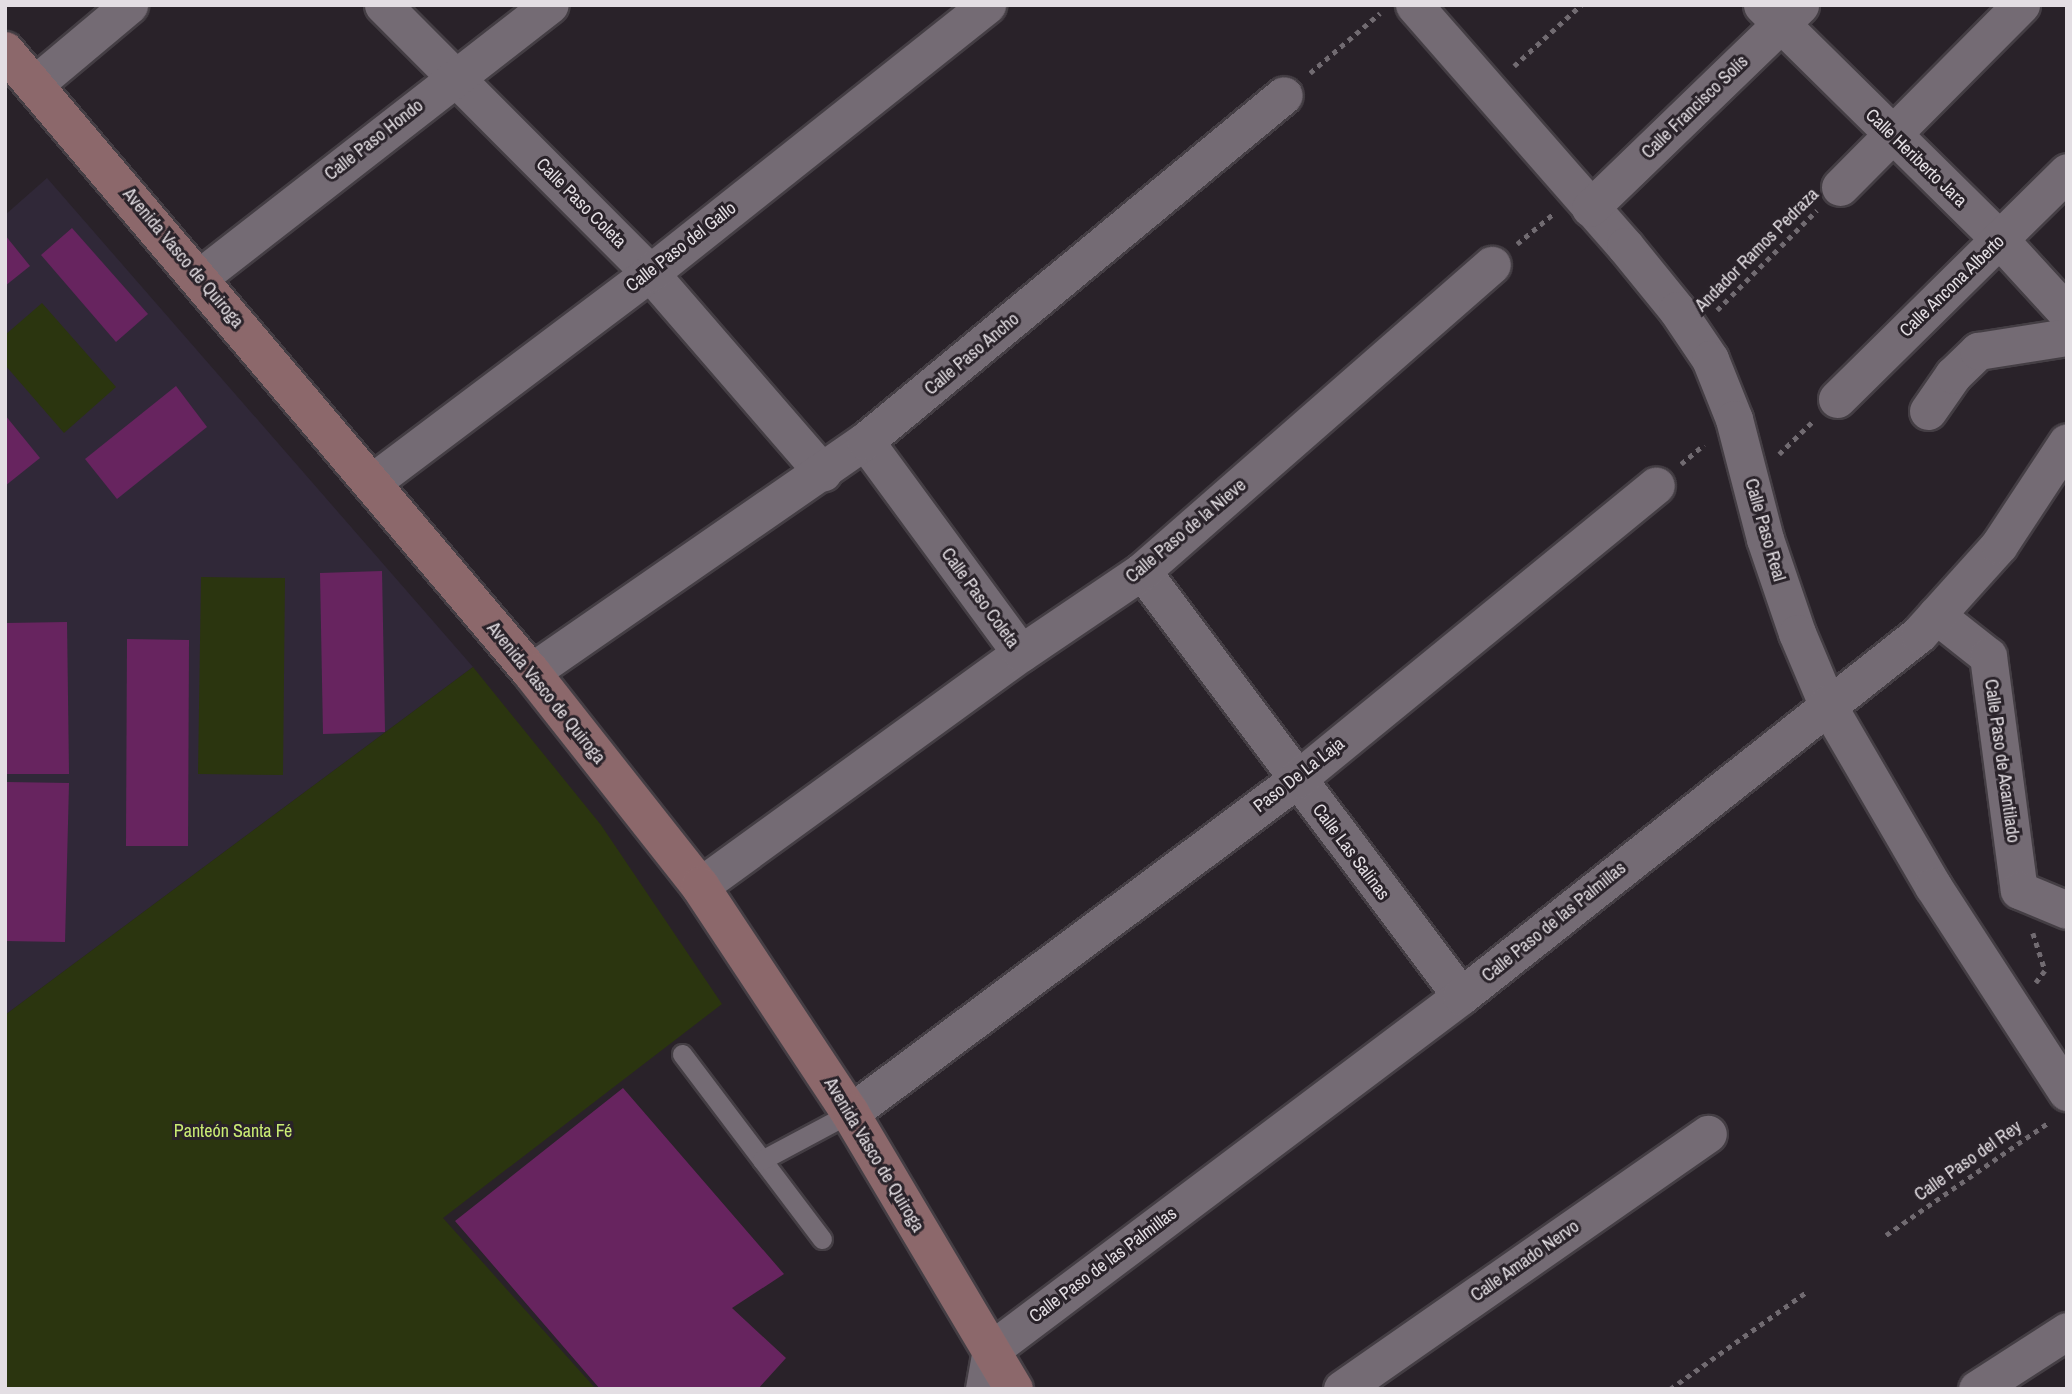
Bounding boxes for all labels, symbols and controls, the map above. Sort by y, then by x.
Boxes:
street label: Calle Francisco Solís [1637,51,1753,163]
street label: Calle Paso Hondo [320,95,428,185]
street label: Calle Heriberto Jara [1861,104,1971,212]
street label: Calle Paso Coleta [532,154,630,252]
street label: Avenida Vasco de Quiroga [118,184,248,332]
street label: Andador Ramos Pedraza [1691,184,1823,316]
street label: Calle Paso del Gallo [622,197,740,297]
street label: Calle Ancona Alberto [1895,230,2009,342]
street label: Calle Paso Ancho [920,308,1024,400]
street label: Calle Paso de la Nieve [1122,474,1250,588]
street label: Calle Paso Real [1740,476,1790,584]
street label: Calle Paso Coleta [937,544,1023,652]
street label: Avenida Vasco de Quiroga [482,618,610,768]
street label: Calle Paso de Acantilado [1980,677,2024,845]
street label: Paso De La Laja [1249,733,1349,817]
street label: Calle Las Salinas [1308,800,1394,904]
street label: Calle Paso de las Palmillas [1478,857,1630,987]
street label: Avenida Vasco de Quiroga [819,1074,929,1236]
street label: Calle Paso del Rey [1910,1116,2026,1206]
park label: Panteón Santa Fé [174,1120,292,1142]
street label: Calle Paso de las Palmillas [1025,1203,1181,1327]
street label: Calle Amado Nervo [1466,1215,1584,1307]

